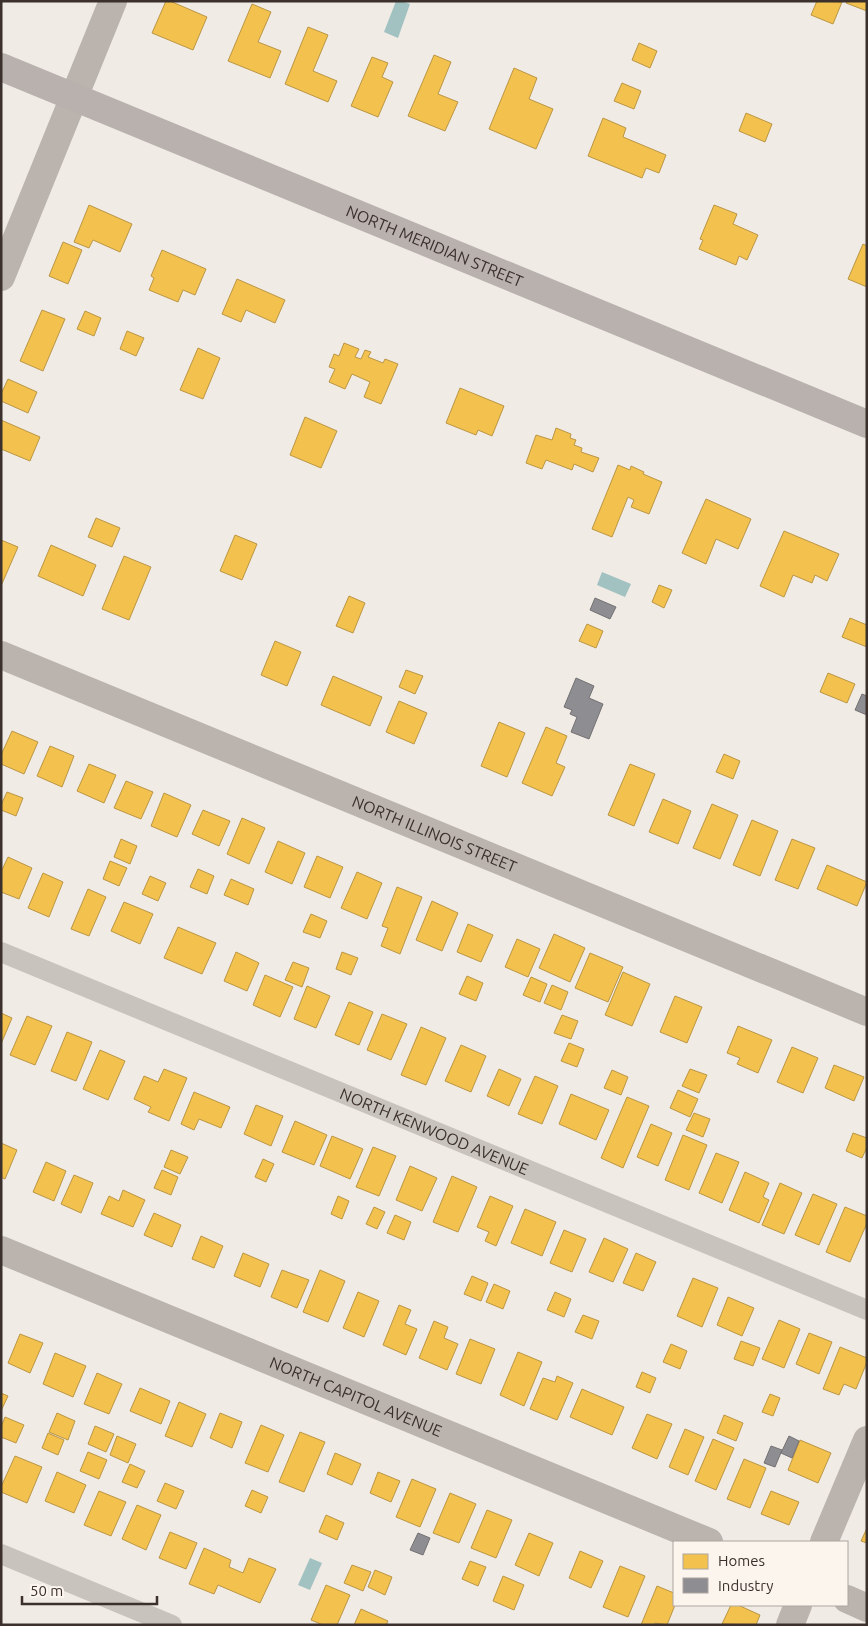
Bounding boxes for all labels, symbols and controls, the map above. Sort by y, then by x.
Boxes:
street label: NORTH MERIDIAN STREET [344,201,526,290]
street label: NORTH ILLINOIS STREET [350,792,520,876]
street label: NORTH KENWOOD AVENUE [337,1084,531,1178]
street label: NORTH CAPITOL AVENUE [267,1353,445,1440]
legend [673,1541,848,1606]
text: Homes [718,1552,765,1569]
scale bar [22,1574,158,1606]
text: Industry [718,1577,773,1594]
text: 50 m [30,1582,63,1599]

